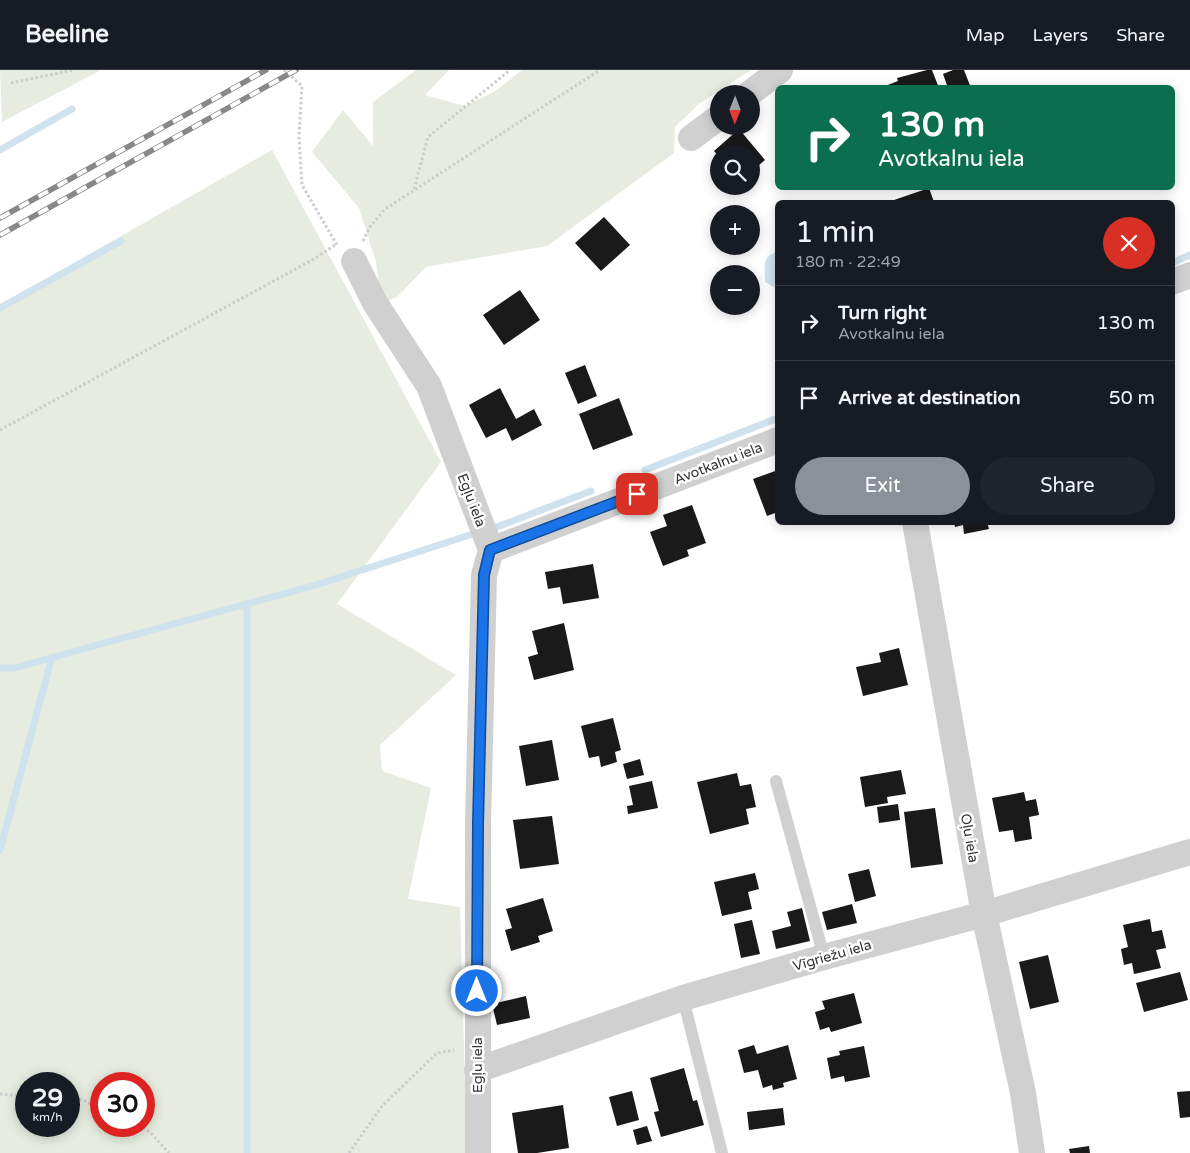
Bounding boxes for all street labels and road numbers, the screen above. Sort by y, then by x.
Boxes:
street label: Avotkalnu iela [672,439,765,488]
street label: Egļu iela [454,471,490,529]
street label: Oļu iela [957,812,982,864]
street label: Vīgriežu iela [791,936,873,975]
street label: Egļu iela [469,1037,486,1093]

